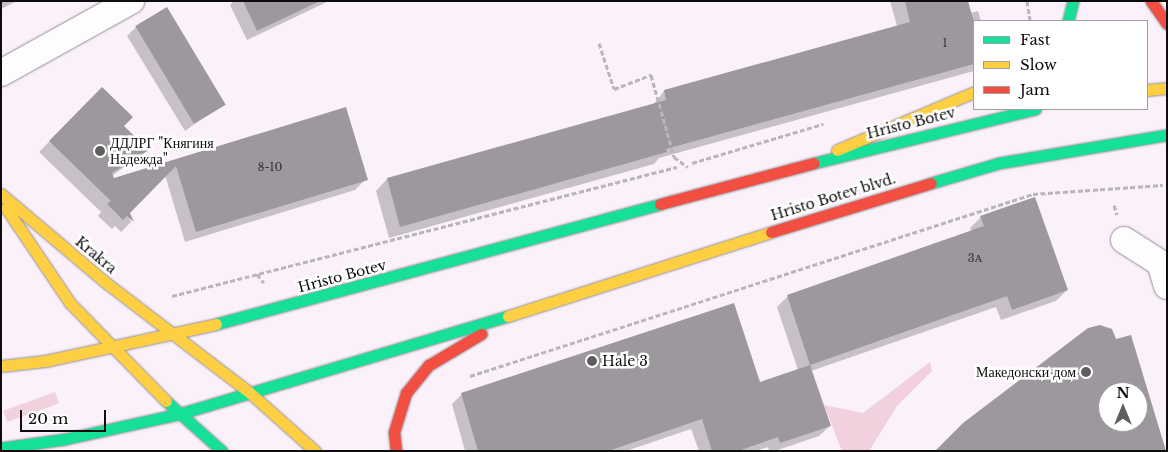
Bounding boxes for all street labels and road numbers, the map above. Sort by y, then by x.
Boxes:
street label: Hristo Botev [865,104,957,142]
street label: Hristo Botev blvd. [768,170,898,224]
street label: Krakra [72,233,120,277]
street label: Hristo Botev [296,256,388,296]

